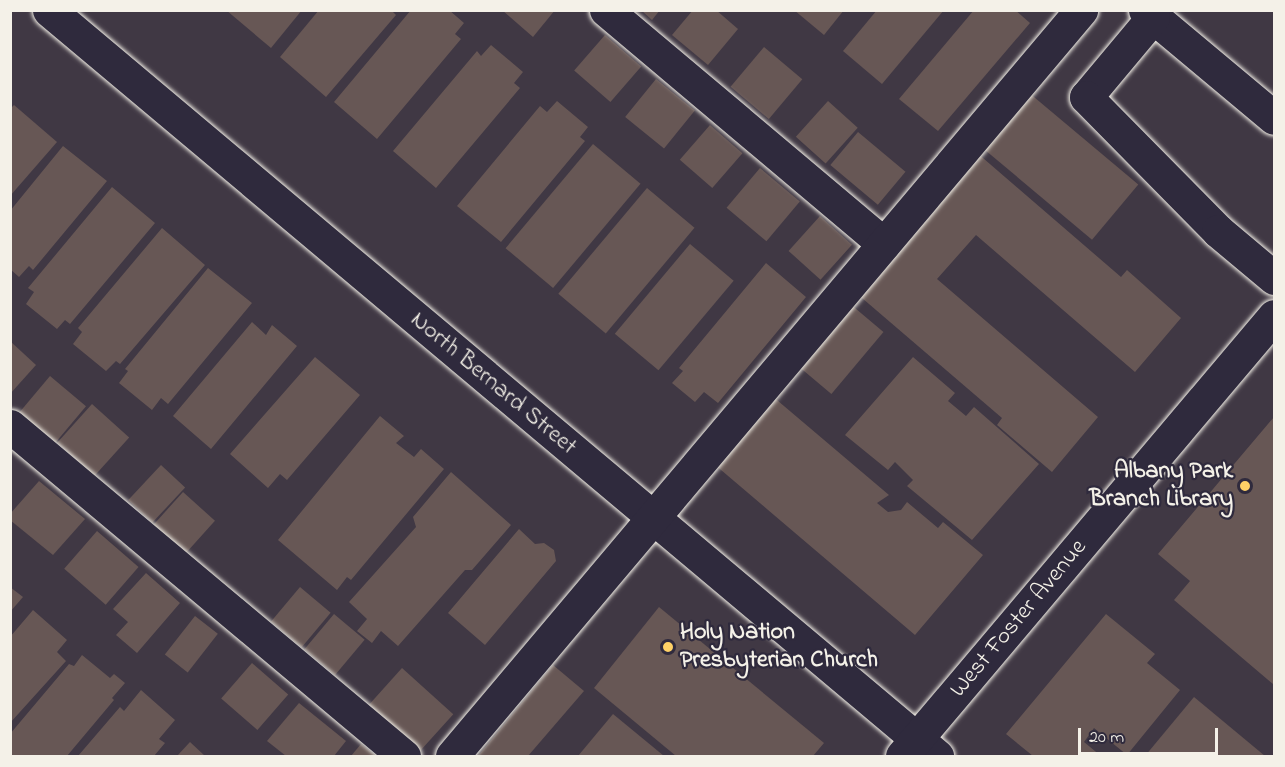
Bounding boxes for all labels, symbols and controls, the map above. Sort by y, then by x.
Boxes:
street label: North Bernard Street [404,306,582,462]
place label: Albany Park Branch Library [1090,458,1233,514]
marker: Albany Park Branch Library [1238,479,1252,493]
street label: West Foster Avenue [944,534,1094,704]
place label: Holy Nation Presbyterian Church [680,619,878,675]
marker: Holy Nation Presbyterian Church [661,640,675,654]
scale bar [1081,716,1220,754]
text: 20 m [1089,725,1124,751]

